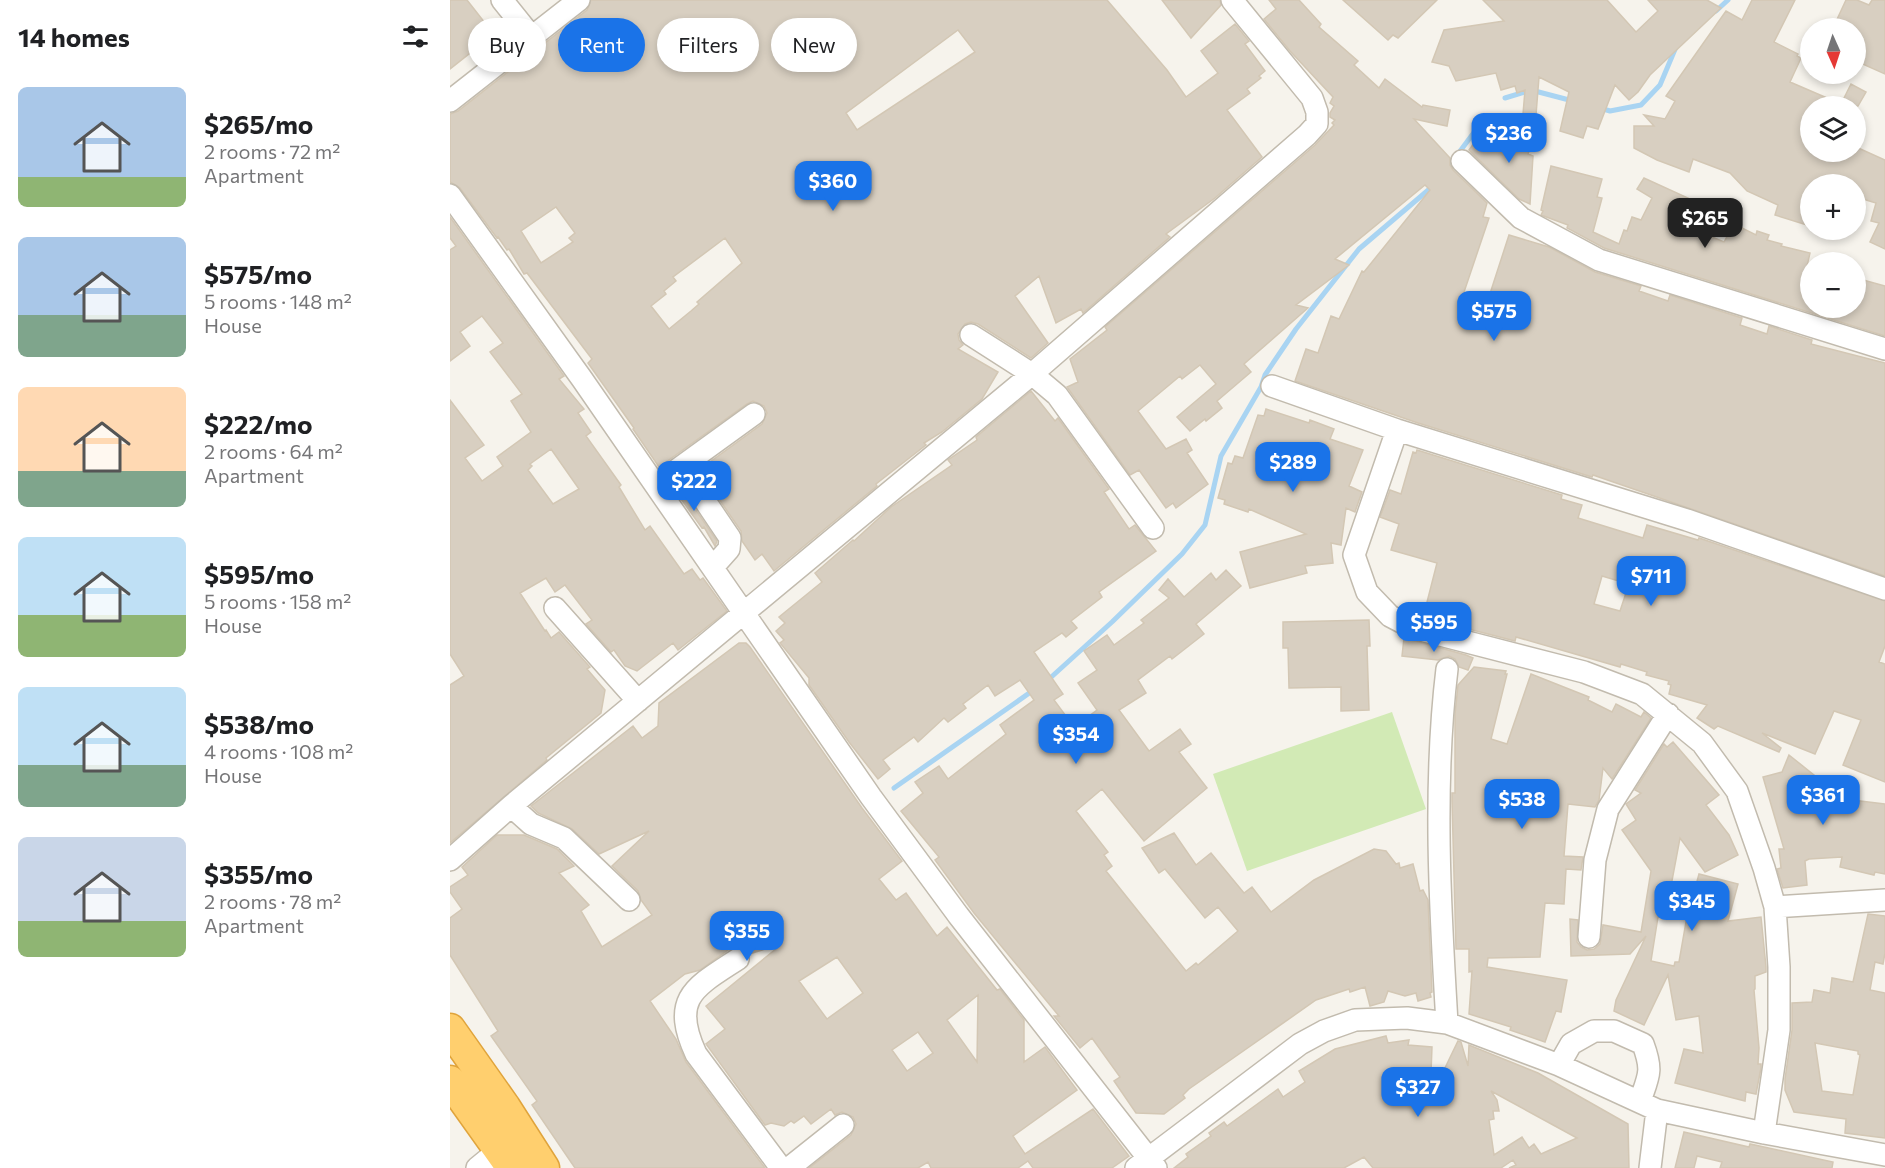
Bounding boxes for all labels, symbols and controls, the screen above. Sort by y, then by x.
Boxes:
chip: Buy [468,18,546,72]
chip: Rent [558,18,645,72]
chip: Filters [657,18,759,72]
chip: New [771,18,857,72]
north arrow [1800,18,1866,84]
map controls [1800,18,1866,318]
icon: filters [399,20,432,53]
text: 14 homes [18,21,130,52]
button: layers [1800,96,1866,162]
text: $265/mo [204,108,313,139]
icon: home [66,111,138,183]
pin: $236 [1473,113,1545,164]
text: $236 [1486,120,1532,144]
text: 2 rooms · 72 m² [204,139,340,163]
pin: $360 [797,161,869,212]
text: Apartment [204,163,304,187]
text: $360 [809,168,857,192]
button: + [1800,174,1866,240]
pin: $265 [1669,198,1741,249]
text: $265 [1682,205,1728,229]
button: − [1800,252,1866,318]
text: $575/mo [204,258,312,289]
icon: home [66,261,138,333]
text: 5 rooms · 148 m² [204,289,352,313]
pin: $575 [1458,291,1530,342]
text: $575 [1471,298,1517,322]
text: House [204,313,262,337]
text: $222/mo [204,408,312,439]
icon: home [66,411,138,483]
text: 2 rooms · 64 m² [204,439,343,463]
pin: $289 [1257,442,1329,493]
text: $289 [1269,449,1317,473]
pin: $222 [658,461,730,512]
text: Apartment [204,463,304,487]
text: $222 [671,468,717,492]
pin: $711 [1615,556,1687,607]
text: $595/mo [204,558,314,589]
icon: home [66,561,138,633]
text: $711 [1631,563,1671,587]
text: 5 rooms · 158 m² [204,589,351,613]
pin: $595 [1398,602,1470,653]
text: $595 [1410,609,1458,633]
text: House [204,613,262,637]
text: $538/mo [204,708,314,739]
icon: home [66,711,138,783]
pin: $354 [1040,714,1112,765]
text: $354 [1052,721,1100,745]
text: 4 rooms · 108 m² [204,739,353,763]
text: House [204,763,262,787]
pin: $361 [1787,775,1859,826]
pin: $538 [1486,779,1558,830]
text: $361 [1801,782,1845,806]
text: $538 [1498,786,1546,810]
text: $355/mo [204,858,313,889]
icon: home [66,861,138,933]
pin: $345 [1656,881,1728,932]
text: $345 [1668,888,1716,912]
text: 2 rooms · 78 m² [204,889,341,913]
pin: $355 [711,911,783,962]
text: Apartment [204,913,304,937]
text: $355 [724,918,770,942]
pin: $327 [1382,1067,1454,1118]
text: $327 [1395,1074,1441,1098]

